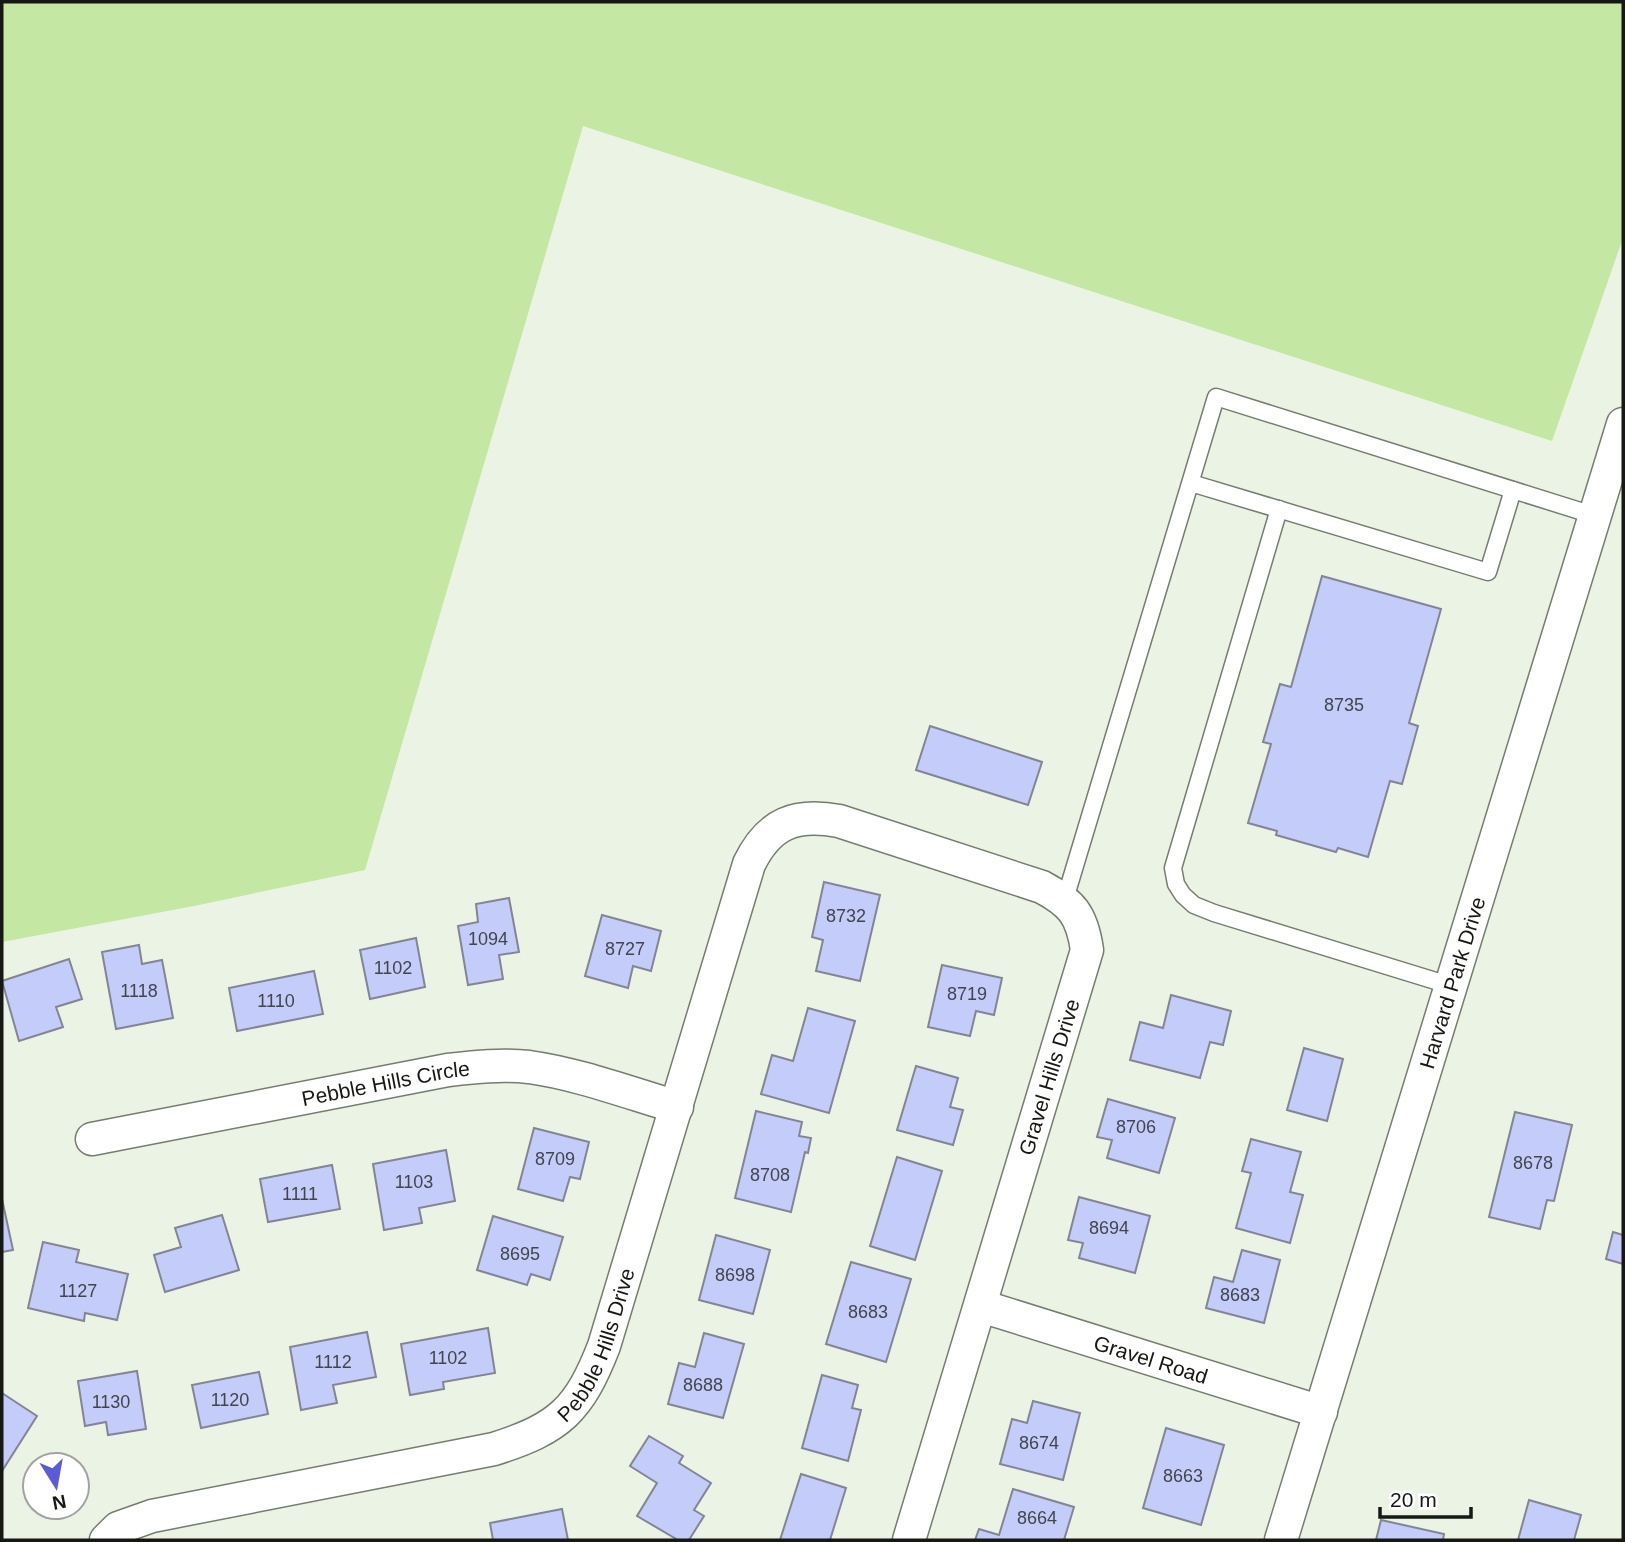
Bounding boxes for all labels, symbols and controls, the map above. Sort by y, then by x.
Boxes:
house number: 8735 [1324,695,1364,715]
street label: Harvard Park Drive [1415,894,1489,1071]
house number: 8732 [826,906,866,926]
house number: 1094 [468,929,508,949]
house number: 8727 [605,939,645,959]
house number: 1102 [374,958,412,978]
house number: 1118 [120,981,158,1001]
house number: 8719 [947,984,987,1004]
house number: 1110 [257,991,295,1011]
street label: Gravel Hills Drive [1014,996,1084,1158]
street label: Pebble Hills Circle [300,1056,471,1110]
house number: 8706 [1116,1117,1156,1137]
house number: 8709 [535,1149,575,1169]
house number: 8678 [1513,1153,1553,1173]
house number: 8708 [750,1165,790,1185]
house number: 1103 [395,1172,433,1192]
house number: 1111 [282,1184,318,1204]
house number: 8694 [1089,1218,1129,1238]
house number: 8695 [500,1244,540,1264]
street label: Pebble Hills Drive [552,1265,638,1426]
house number: 8698 [715,1265,755,1285]
house number: 1127 [59,1281,97,1301]
house number: 8683 [1220,1285,1260,1305]
house number: 8683 [848,1302,888,1322]
street label: Gravel Road [1091,1330,1211,1388]
house number: 1102 [429,1348,467,1368]
house number: 1112 [314,1352,352,1372]
house number: 8688 [683,1375,723,1395]
house number: 1120 [211,1390,249,1410]
house number: 1130 [92,1392,130,1412]
house number: 8674 [1019,1433,1059,1453]
north arrow [21,1451,91,1521]
house number: 8663 [1163,1466,1203,1486]
scale bar [1380,1476,1471,1520]
text: 20 m [1390,1488,1437,1511]
text: N [50,1491,68,1514]
house number: 8664 [1017,1508,1057,1528]

